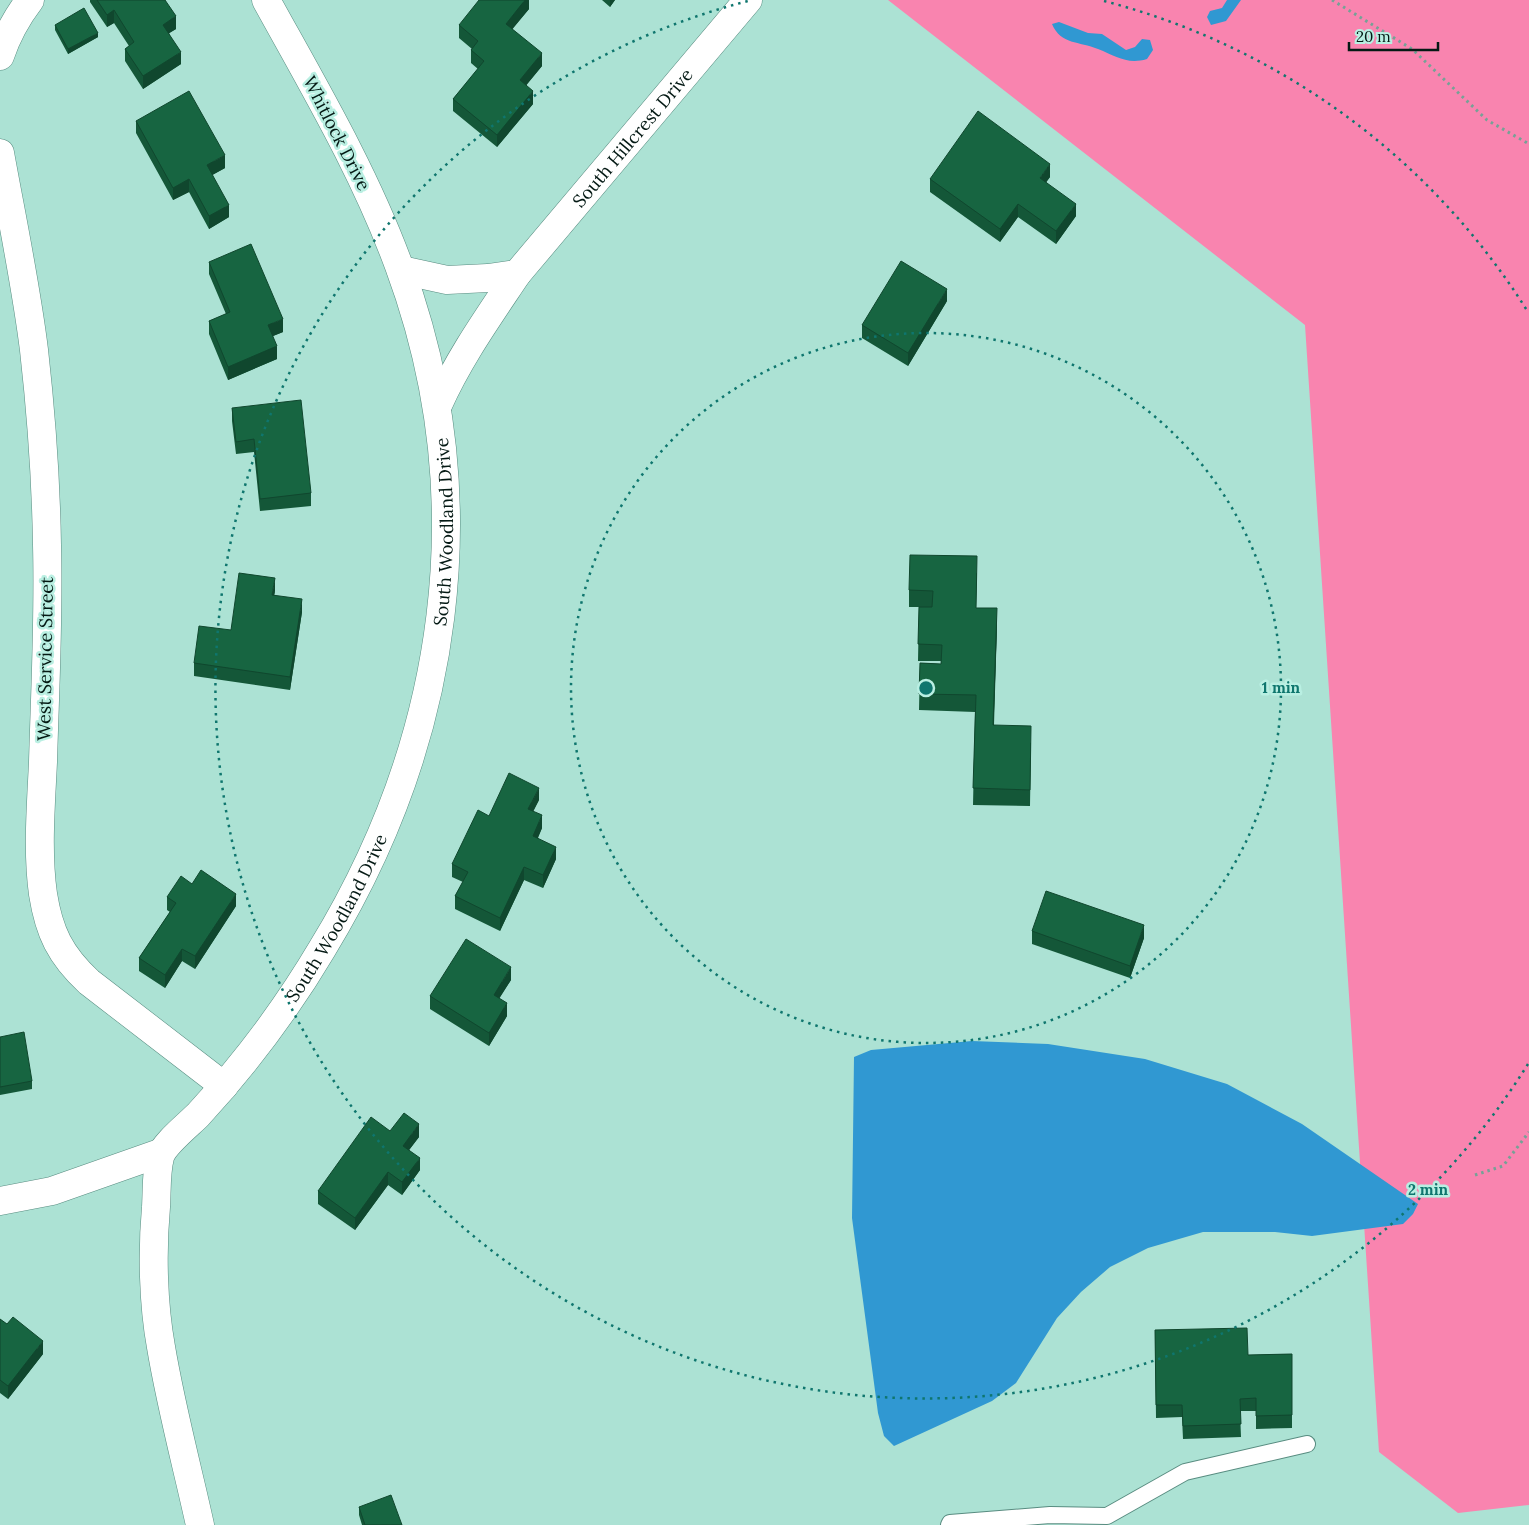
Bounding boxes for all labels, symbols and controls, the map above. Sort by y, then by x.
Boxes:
scale bar [1349,20,1438,52]
text: 20 m [1356,27,1391,46]
street label: South Hillcrest Drive [567,63,697,212]
street label: Whitlock Drive [298,72,376,194]
street label: South Woodland Drive [428,436,457,627]
street label: West Service Street [32,577,58,741]
text: 1 min [1262,678,1301,697]
centre of rings [917,679,935,697]
street label: South Woodland Drive [280,830,392,1006]
text: 2 min [1408,1180,1449,1199]

